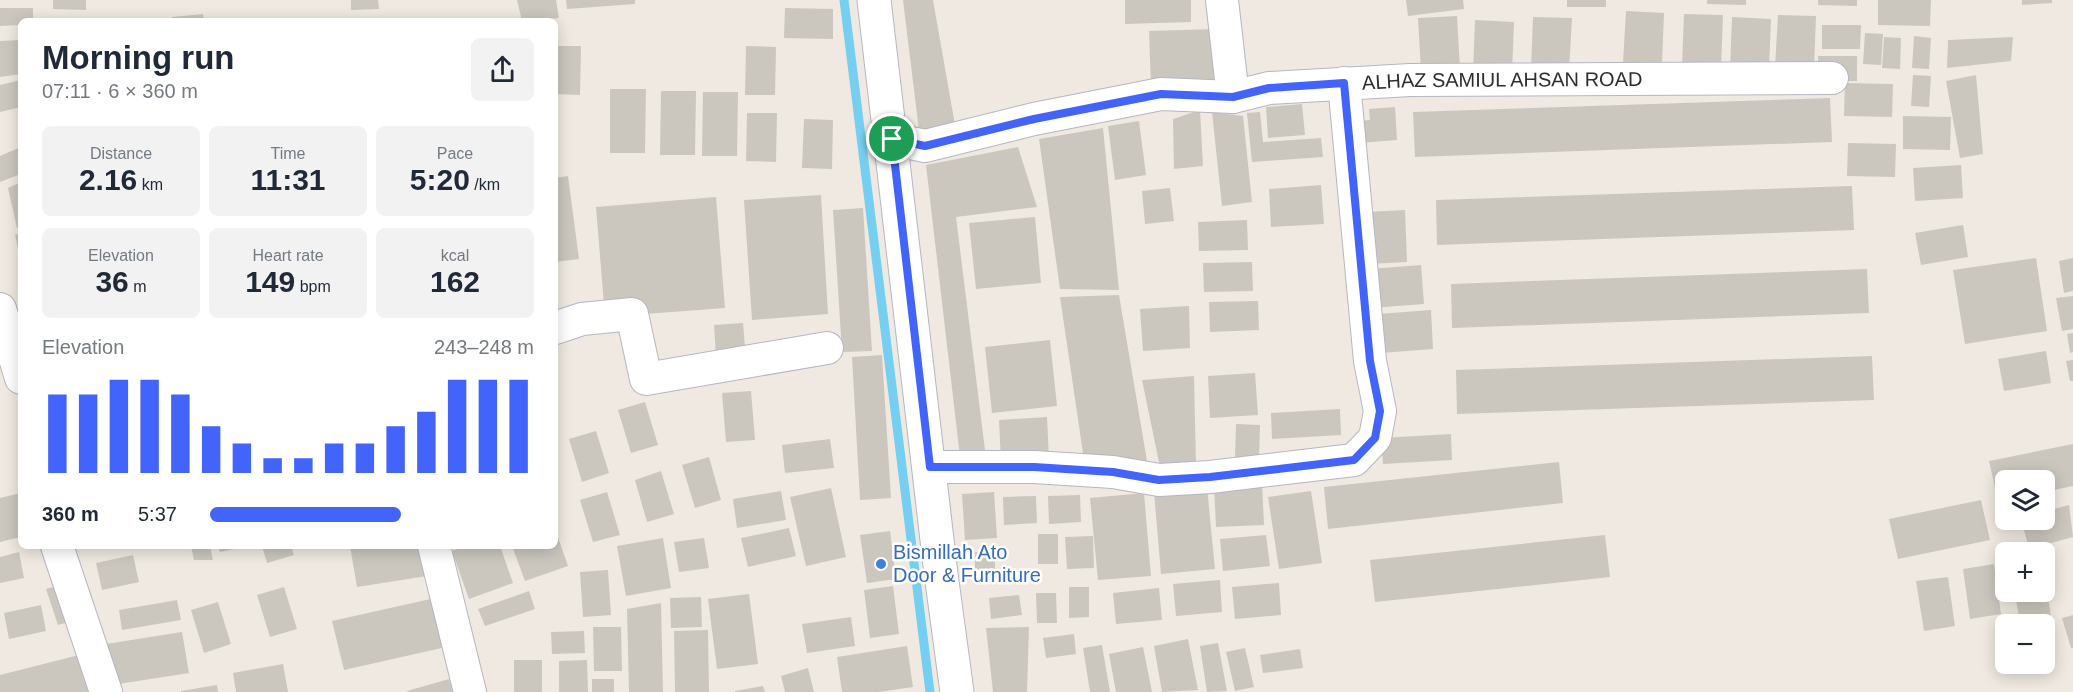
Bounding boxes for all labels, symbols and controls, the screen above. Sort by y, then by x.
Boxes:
button: share [471,38,534,101]
text: Morning run [42,39,234,76]
street label: ALHAZ SAMIUL AHSAN ROAD [1361,68,1642,94]
text: 07:11 · 6 × 360 m [42,80,198,102]
pin [866,113,917,164]
icon: arrive [875,122,908,155]
text: Distance [90,145,152,162]
text: Time [271,145,305,162]
text: Pace [437,145,473,162]
text: 2.16 [79,163,137,196]
text: 11:31 [250,163,326,196]
text: 5:20 [410,163,470,196]
text: km [137,176,163,193]
text: /km [470,176,500,193]
text: Elevation [88,247,154,264]
text: Heart rate [252,247,324,264]
text: kcal [441,247,469,264]
text: 36 [95,265,129,298]
text: 149 [245,265,295,298]
text: 162 [430,265,480,298]
text: m [129,278,147,295]
text: bpm [295,278,331,295]
text: Elevation [42,336,124,358]
text: 243–248 m [434,336,534,358]
map controls [1995,470,2055,674]
button: layers [1995,470,2055,530]
text: 360 m [42,503,99,525]
text: 5:37 [138,503,177,525]
place label: Bismillah Ato Door & Furniture [893,541,1041,586]
button: + [1995,542,2055,602]
marker: Bismillah Ato Door & Furniture [874,557,888,571]
button: − [1995,614,2055,674]

